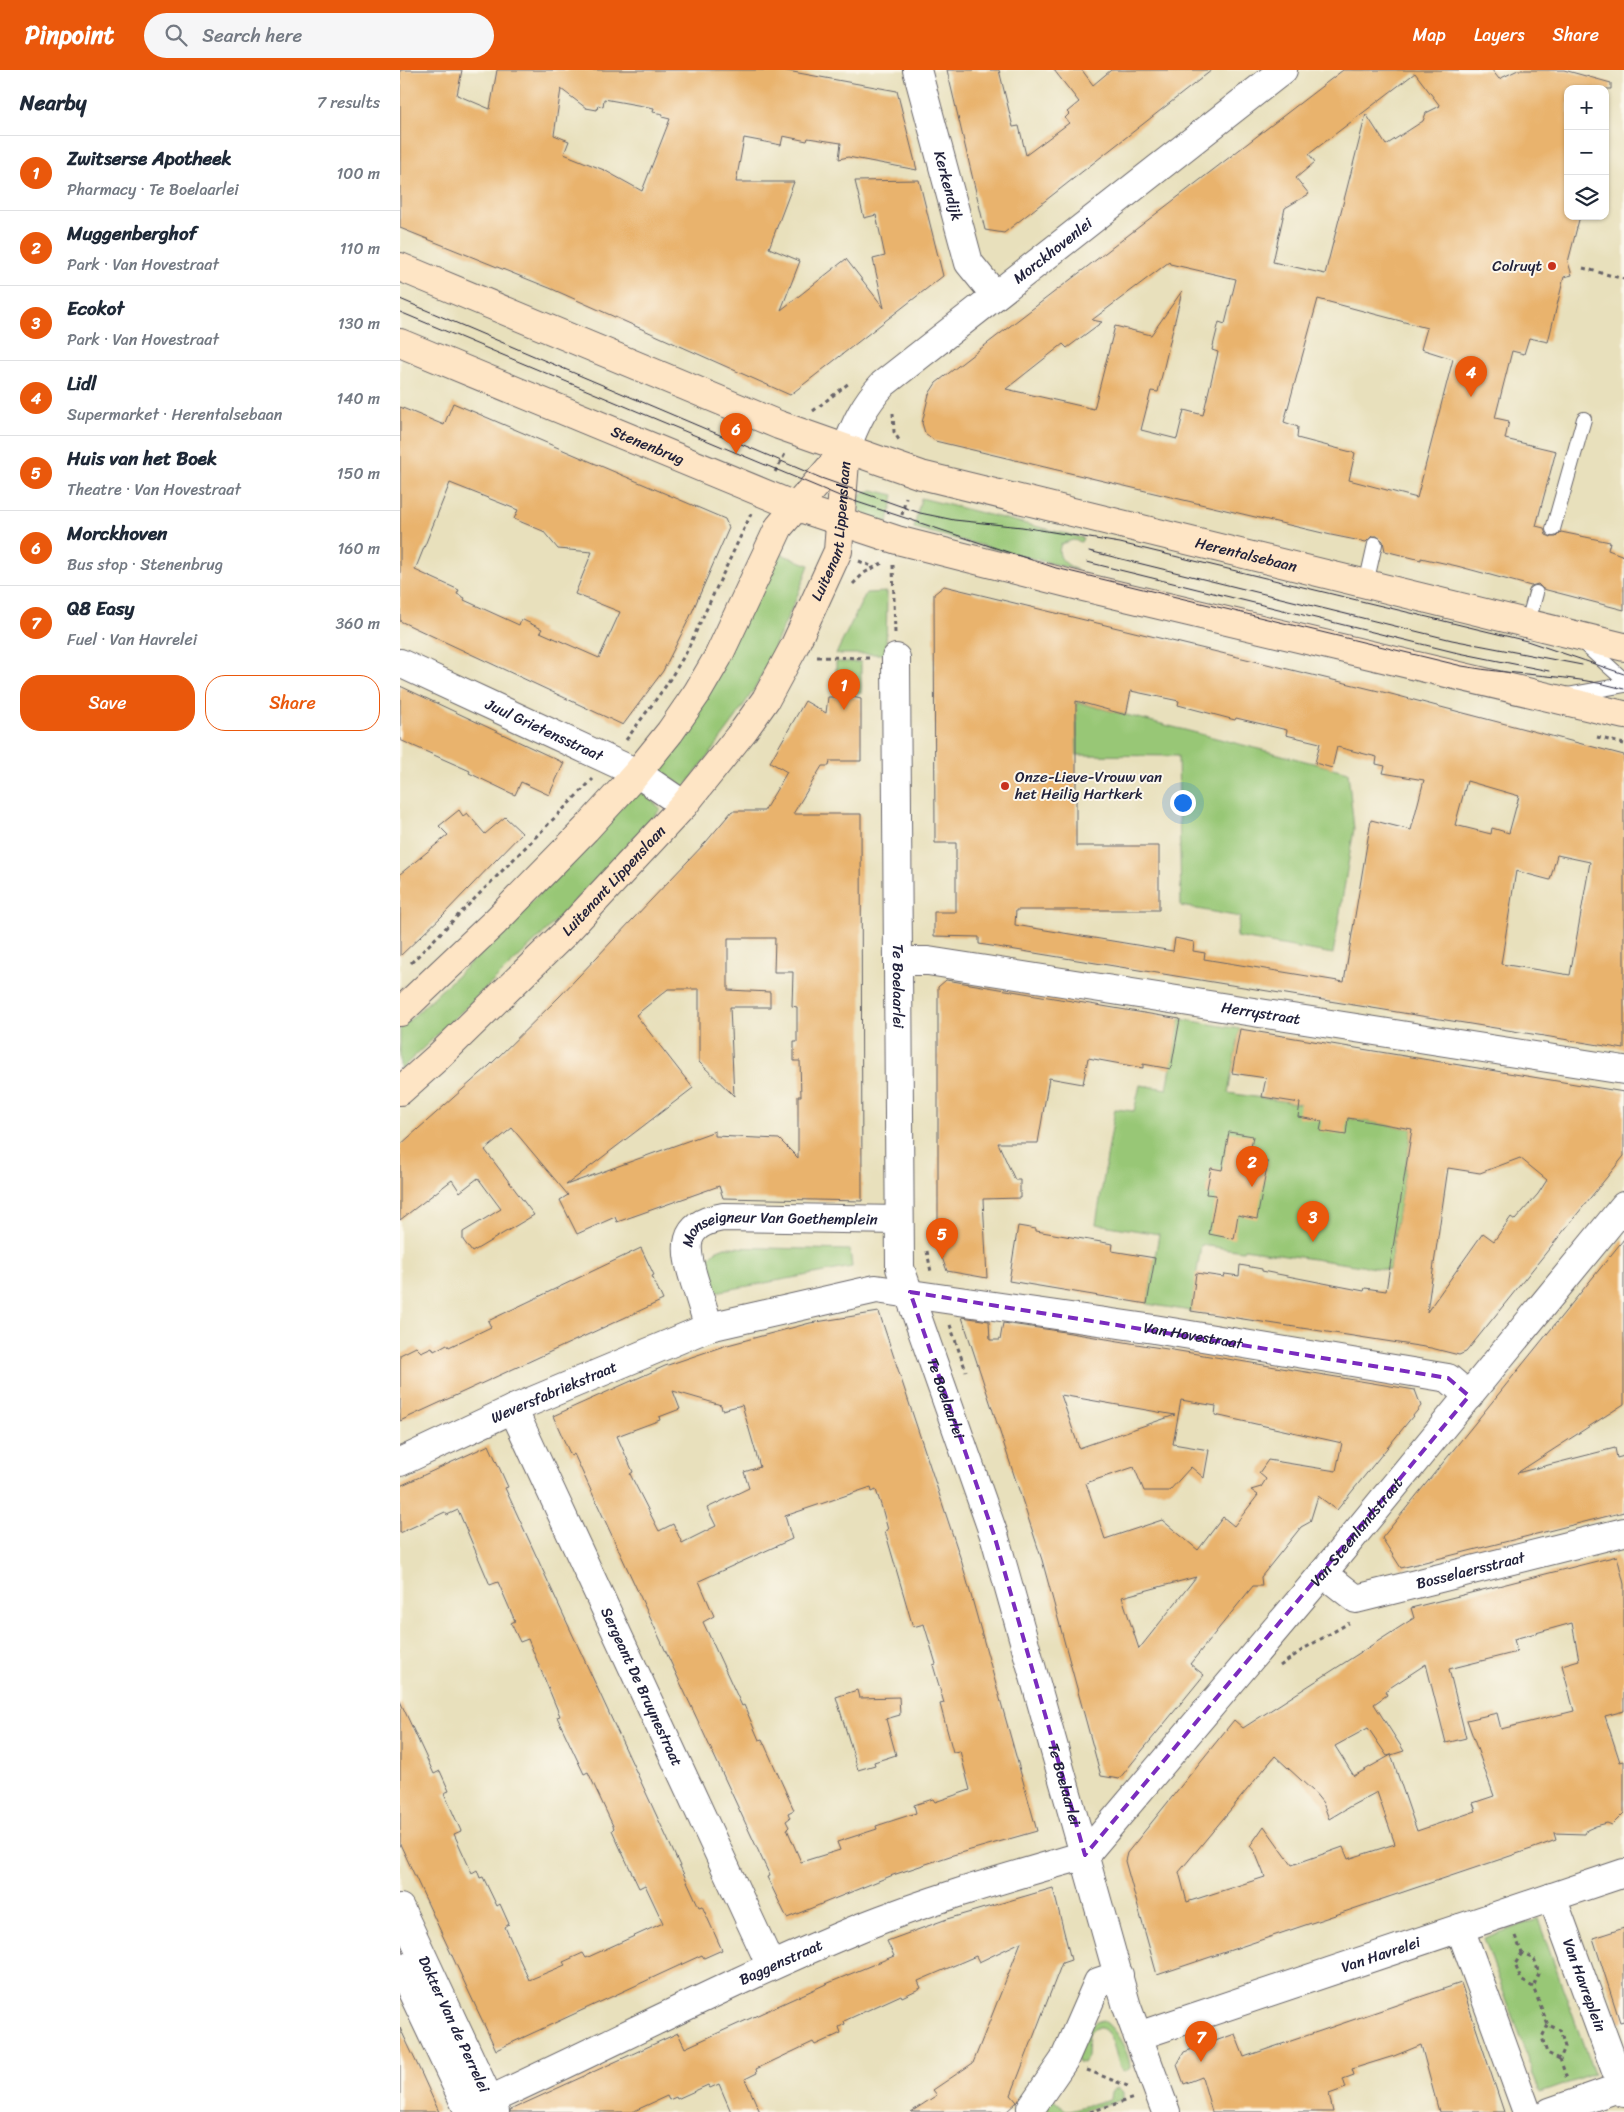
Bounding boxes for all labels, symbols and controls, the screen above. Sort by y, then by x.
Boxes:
search box [144,13,494,58]
text: Pinpoint [25,14,114,56]
text: Search here [202,19,302,52]
text: Map [1413,19,1446,51]
text: Layers [1474,19,1525,51]
text: Share [1553,19,1599,51]
icon: search [162,21,190,49]
text: Nearby [20,84,86,122]
map controls [1564,85,1609,220]
button: + [1564,85,1609,130]
text: 7 results [317,88,380,117]
button: − [1564,130,1609,175]
text: Zwitserse Apotheek [67,142,232,175]
street label: Kerkendijk [926,148,970,224]
text: 1 [33,159,39,188]
text: 100 m [336,159,380,188]
text: Pharmacy · Te Boelaarlei [67,175,239,204]
button: layers [1564,175,1609,220]
street label: Morckhovenlei [1007,211,1099,291]
text: Muggenberghof [67,217,197,250]
text: 2 [31,234,41,263]
text: 110 m [340,234,380,263]
text: Park · Van Hovestraat [67,250,219,279]
place label: Colruyt [1492,253,1542,279]
marker: Colruyt [1546,260,1558,272]
text: Ecokot [67,292,124,325]
text: 3 [32,309,40,338]
text: 130 m [338,309,380,338]
text: Park · Van Hovestraat [67,325,219,354]
pin: 4 [1455,356,1487,397]
text: Lidl [67,367,96,400]
text: 4 [31,384,41,413]
text: 140 m [337,384,380,413]
text: Supermarket · Herentalsebaan [67,400,282,429]
pin: 6 [720,413,752,454]
street label: Stenenbrug [607,418,689,472]
text: Huis van het Boek [67,442,217,475]
text: 5 [31,459,41,488]
text: 150 m [337,459,380,488]
street label: Luitenant Lippenslaan [804,460,858,605]
text: Theatre · Van Hovestraat [67,475,241,504]
text: Morckhoven [67,517,167,550]
street label: Herentalsebaan [1193,530,1300,580]
text: 6 [31,534,41,563]
text: 160 m [337,534,380,563]
text: Bus stop · Stenenbrug [67,550,223,579]
text: Q8 Easy [67,592,134,625]
text: 7 [31,609,41,638]
text: 360 m [336,609,380,638]
text: Fuel · Van Havrelei [67,625,197,654]
pin: 1 [828,669,860,710]
button: Save [20,675,195,731]
button: Share [205,675,380,731]
street label: Juul Grietensstraat [480,691,608,769]
place label: Onze-Lieve-Vrouw van het Heilig Hartkerk [1014,764,1162,807]
marker: Onze-Lieve-Vrouw van het Heilig Hartkerk [999,780,1011,792]
your location [1170,790,1196,816]
street label: Luitenant Lippenslaan [555,819,672,942]
street label: Te Boelaarlei [885,944,911,1029]
street label: Herrystraat [1220,994,1303,1032]
pin: 2 [1236,1146,1268,1187]
pin: 3 [1297,1201,1329,1242]
street label: Monseigneur Van Goethemplein [674,1204,878,1250]
pin: 5 [926,1218,958,1259]
street label: Van Hovestraat [1142,1315,1245,1357]
street label: Weversfabriekstraat [486,1354,622,1431]
street label: Te Boelaarlei [920,1354,972,1443]
street label: Van Steenlandstraat [1304,1471,1410,1593]
street label: Bosselaersstraat [1413,1544,1528,1596]
street label: Sergeant De Bruynestraat [593,1603,690,1771]
street label: Te Boelaarlei [1040,1740,1088,1829]
street label: Van Havrelei [1338,1929,1425,1980]
street label: Baggenstraat [735,1932,827,1992]
street label: Van Havreplein [1555,1935,1614,2036]
street label: Dokter Van de Perrelei [411,1951,498,2098]
pin: 7 [1185,2021,1217,2062]

